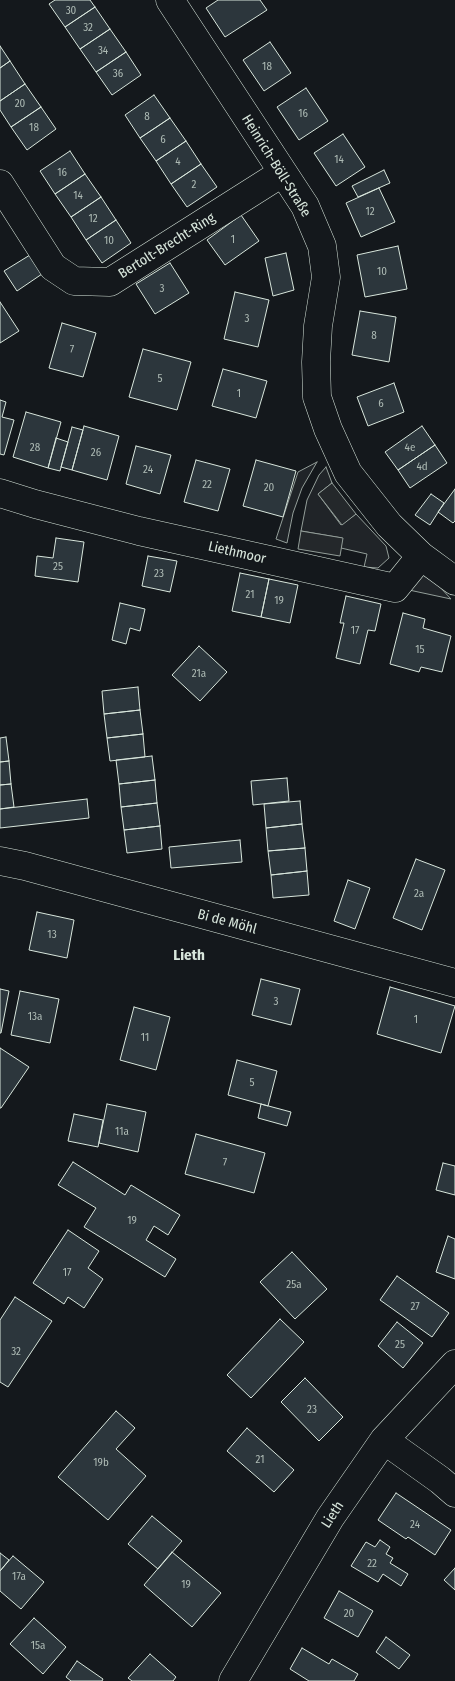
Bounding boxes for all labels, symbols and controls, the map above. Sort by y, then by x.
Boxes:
house number: 30 [66,4,76,18]
house number: 32 [83,21,93,35]
house number: 34 [98,44,108,58]
house number: 18 [262,60,272,74]
house number: 36 [113,67,123,81]
house number: 20 [15,97,25,111]
house number: 16 [298,107,308,121]
house number: 8 [144,110,150,124]
street label: Heinrich-Böll-Straße [238,112,314,220]
house number: 18 [29,121,39,135]
house number: 6 [160,133,166,147]
house number: 14 [334,153,344,167]
house number: 4 [175,155,181,169]
house number: 16 [57,166,67,180]
house number: 2 [192,178,196,192]
house number: 14 [73,189,83,203]
house number: 12 [365,205,375,219]
street label: Bertolt-Brecht-Ring [116,210,218,282]
house number: 12 [88,212,98,226]
house number: 1 [231,233,235,247]
house number: 10 [104,234,114,248]
house number: 10 [377,265,387,279]
house number: 3 [160,282,164,296]
house number: 3 [245,312,249,326]
house number: 8 [371,329,377,343]
house number: 7 [70,343,74,357]
house number: 5 [157,372,163,386]
house number: 1 [237,387,241,401]
house number: 6 [378,397,384,411]
house number: 28 [30,441,40,455]
house number: 4e [405,441,415,455]
house number: 26 [91,446,101,460]
house number: 4d [416,460,428,474]
house number: 24 [143,463,153,477]
house number: 22 [202,478,212,492]
house number: 20 [264,481,274,495]
street label: Liethmoor [206,538,268,568]
house number: 25 [53,560,63,574]
house number: 23 [154,567,164,581]
house number: 21 [246,588,254,602]
house number: 19 [274,594,284,608]
house number: 17 [351,624,359,638]
house number: 15 [415,643,425,657]
house number: 21a [192,667,206,681]
house number: 2a [414,887,424,901]
street label: Bi de Möhl [196,906,258,938]
house number: 13 [47,928,57,942]
district label: Lieth [173,947,205,965]
house number: 3 [274,995,278,1009]
house number: 13a [28,1010,42,1024]
house number: 1 [414,1013,418,1027]
house number: 11 [141,1031,149,1045]
house number: 5 [249,1076,255,1090]
house number: 11a [115,1125,129,1139]
house number: 7 [223,1156,227,1170]
house number: 19 [127,1214,137,1228]
house number: 17 [63,1266,71,1280]
house number: 25a [286,1278,302,1292]
house number: 27 [410,1300,420,1314]
house number: 25 [395,1338,405,1352]
house number: 32 [11,1345,21,1359]
house number: 23 [307,1403,317,1417]
house number: 21 [256,1453,264,1467]
house number: 19b [93,1456,109,1470]
street label: Lieth [318,1498,348,1532]
house number: 24 [410,1518,420,1532]
house number: 22 [367,1557,377,1571]
house number: 17a [12,1570,26,1584]
house number: 19 [181,1578,191,1592]
house number: 20 [344,1607,354,1621]
house number: 15a [31,1639,45,1653]

